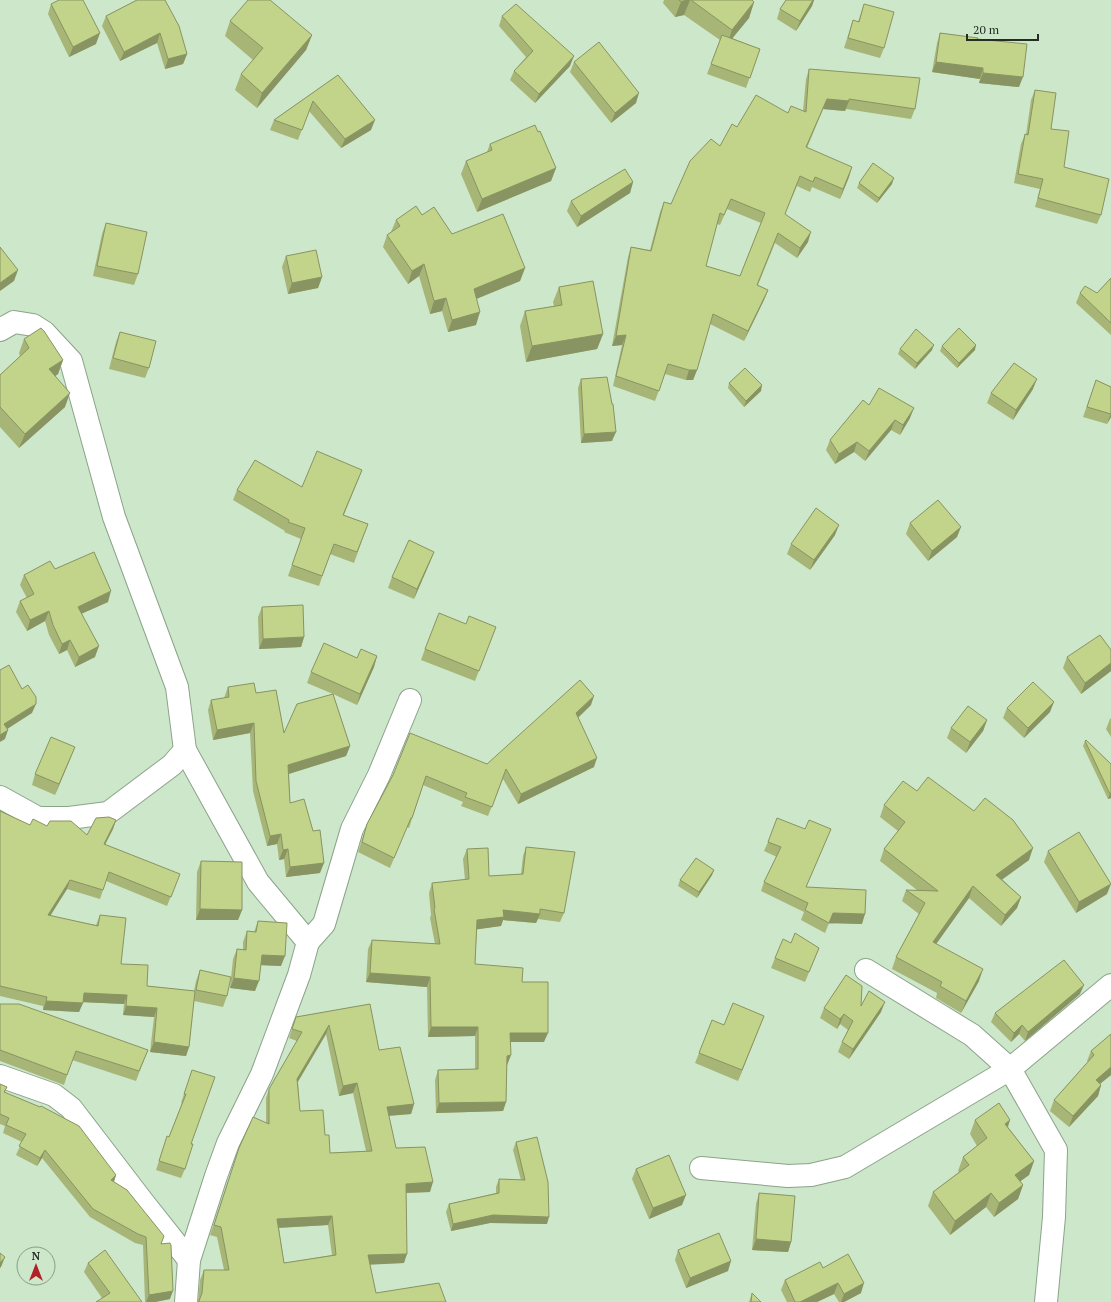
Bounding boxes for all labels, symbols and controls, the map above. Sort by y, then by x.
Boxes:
scale bar [967,16,1038,42]
text: 20 m [973,22,1000,37]
north arrow [16,1246,56,1286]
text: N [32,1249,41,1263]

